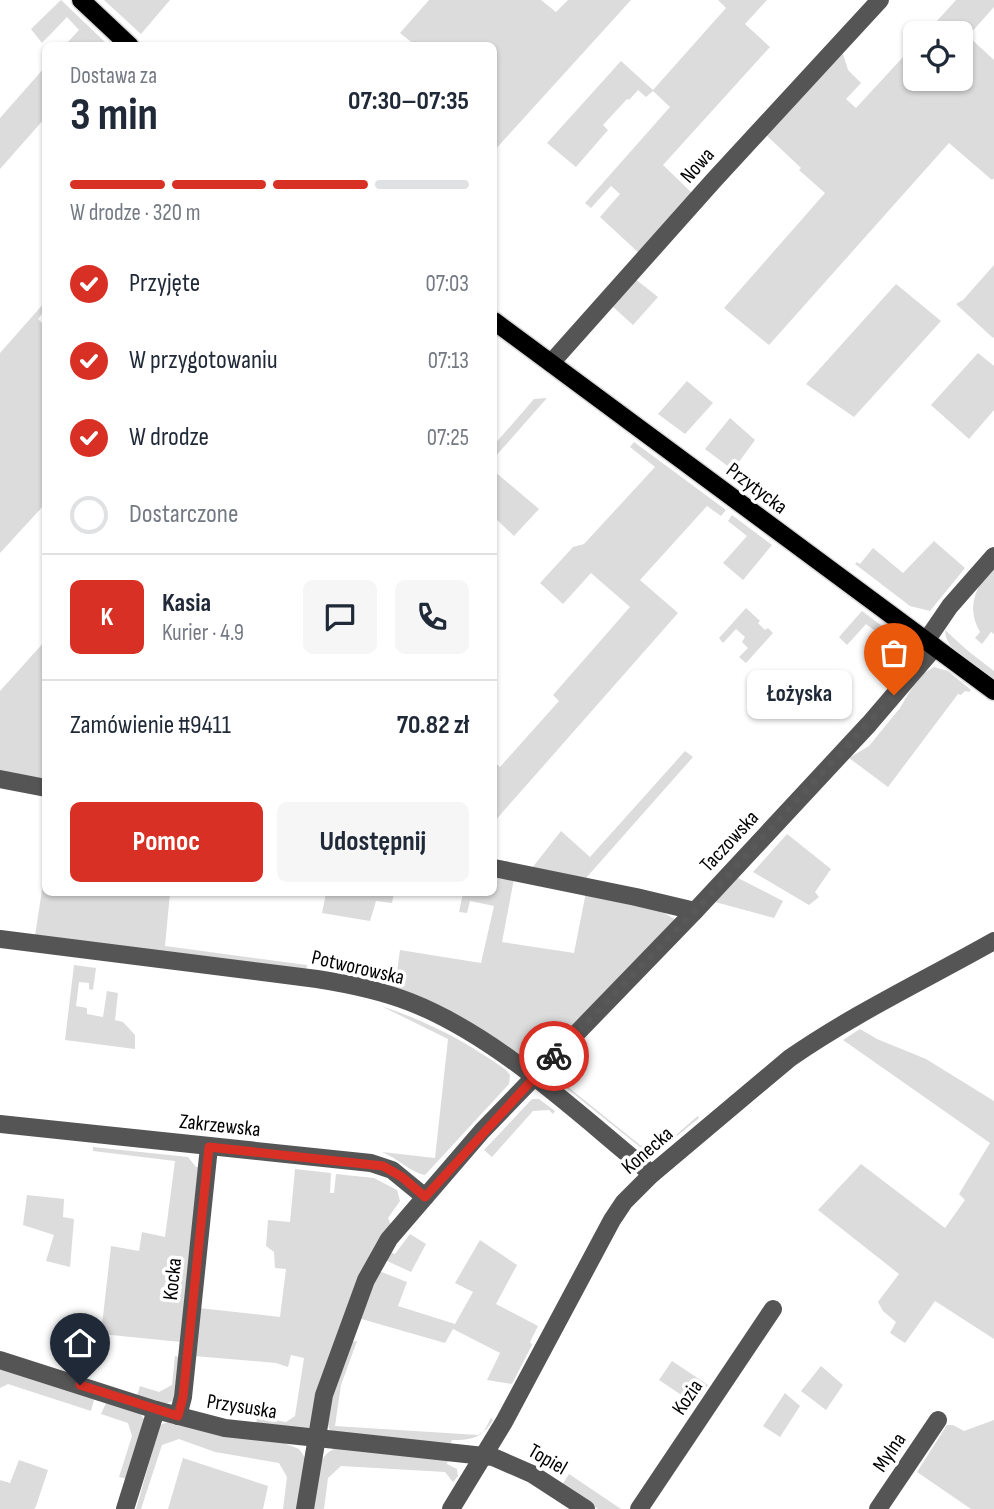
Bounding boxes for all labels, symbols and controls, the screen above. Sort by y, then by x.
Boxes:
map controls [903,21,973,91]
button: locate [903,21,973,91]
text: Dostawa za [70,62,157,90]
text: 07:30–07:35 [348,86,469,117]
text: 3 min [70,88,158,143]
street label: Nowa [675,143,720,188]
text: W drodze · 320 m [70,199,200,227]
icon: check [70,265,108,303]
text: Przyjęte [129,268,200,299]
text: 07:03 [426,270,469,298]
icon: check [70,342,108,380]
text: W przygotowaniu [129,345,278,376]
text: 07:13 [428,347,469,375]
icon: check [70,419,108,457]
text: W drodze [129,422,209,453]
text: 07:25 [427,424,469,452]
street label: Przytycka [721,457,792,519]
text: Dostarczone [129,499,238,530]
button: chat [303,580,377,654]
button: phone [395,580,469,654]
text: Kasia [162,588,211,619]
text: K [101,602,113,633]
text: Kurier · 4.9 [162,619,244,647]
pin [864,623,924,695]
icon: bag [875,634,913,672]
callout: Łożyska [747,670,852,720]
text: Łożyska [767,680,832,708]
text: Zamówienie #9411 [70,710,231,741]
text: 70.82 zł [397,710,469,741]
button: Pomoc [70,802,263,882]
button: Udostępnij [277,802,469,882]
street label: Taczowska [695,805,764,877]
street label: Potworowska [309,945,407,990]
courier [519,1021,589,1091]
icon: bike [535,1037,573,1075]
street label: Zakrzewska [178,1109,262,1142]
street label: Konecka [617,1121,678,1179]
street label: Kocka [158,1257,187,1301]
pin [50,1313,110,1385]
icon: home [61,1324,99,1362]
street label: Kozia [667,1375,708,1420]
street label: Przysuska [205,1389,279,1424]
street label: Mylna [867,1428,911,1476]
street label: Topiel [524,1438,572,1480]

